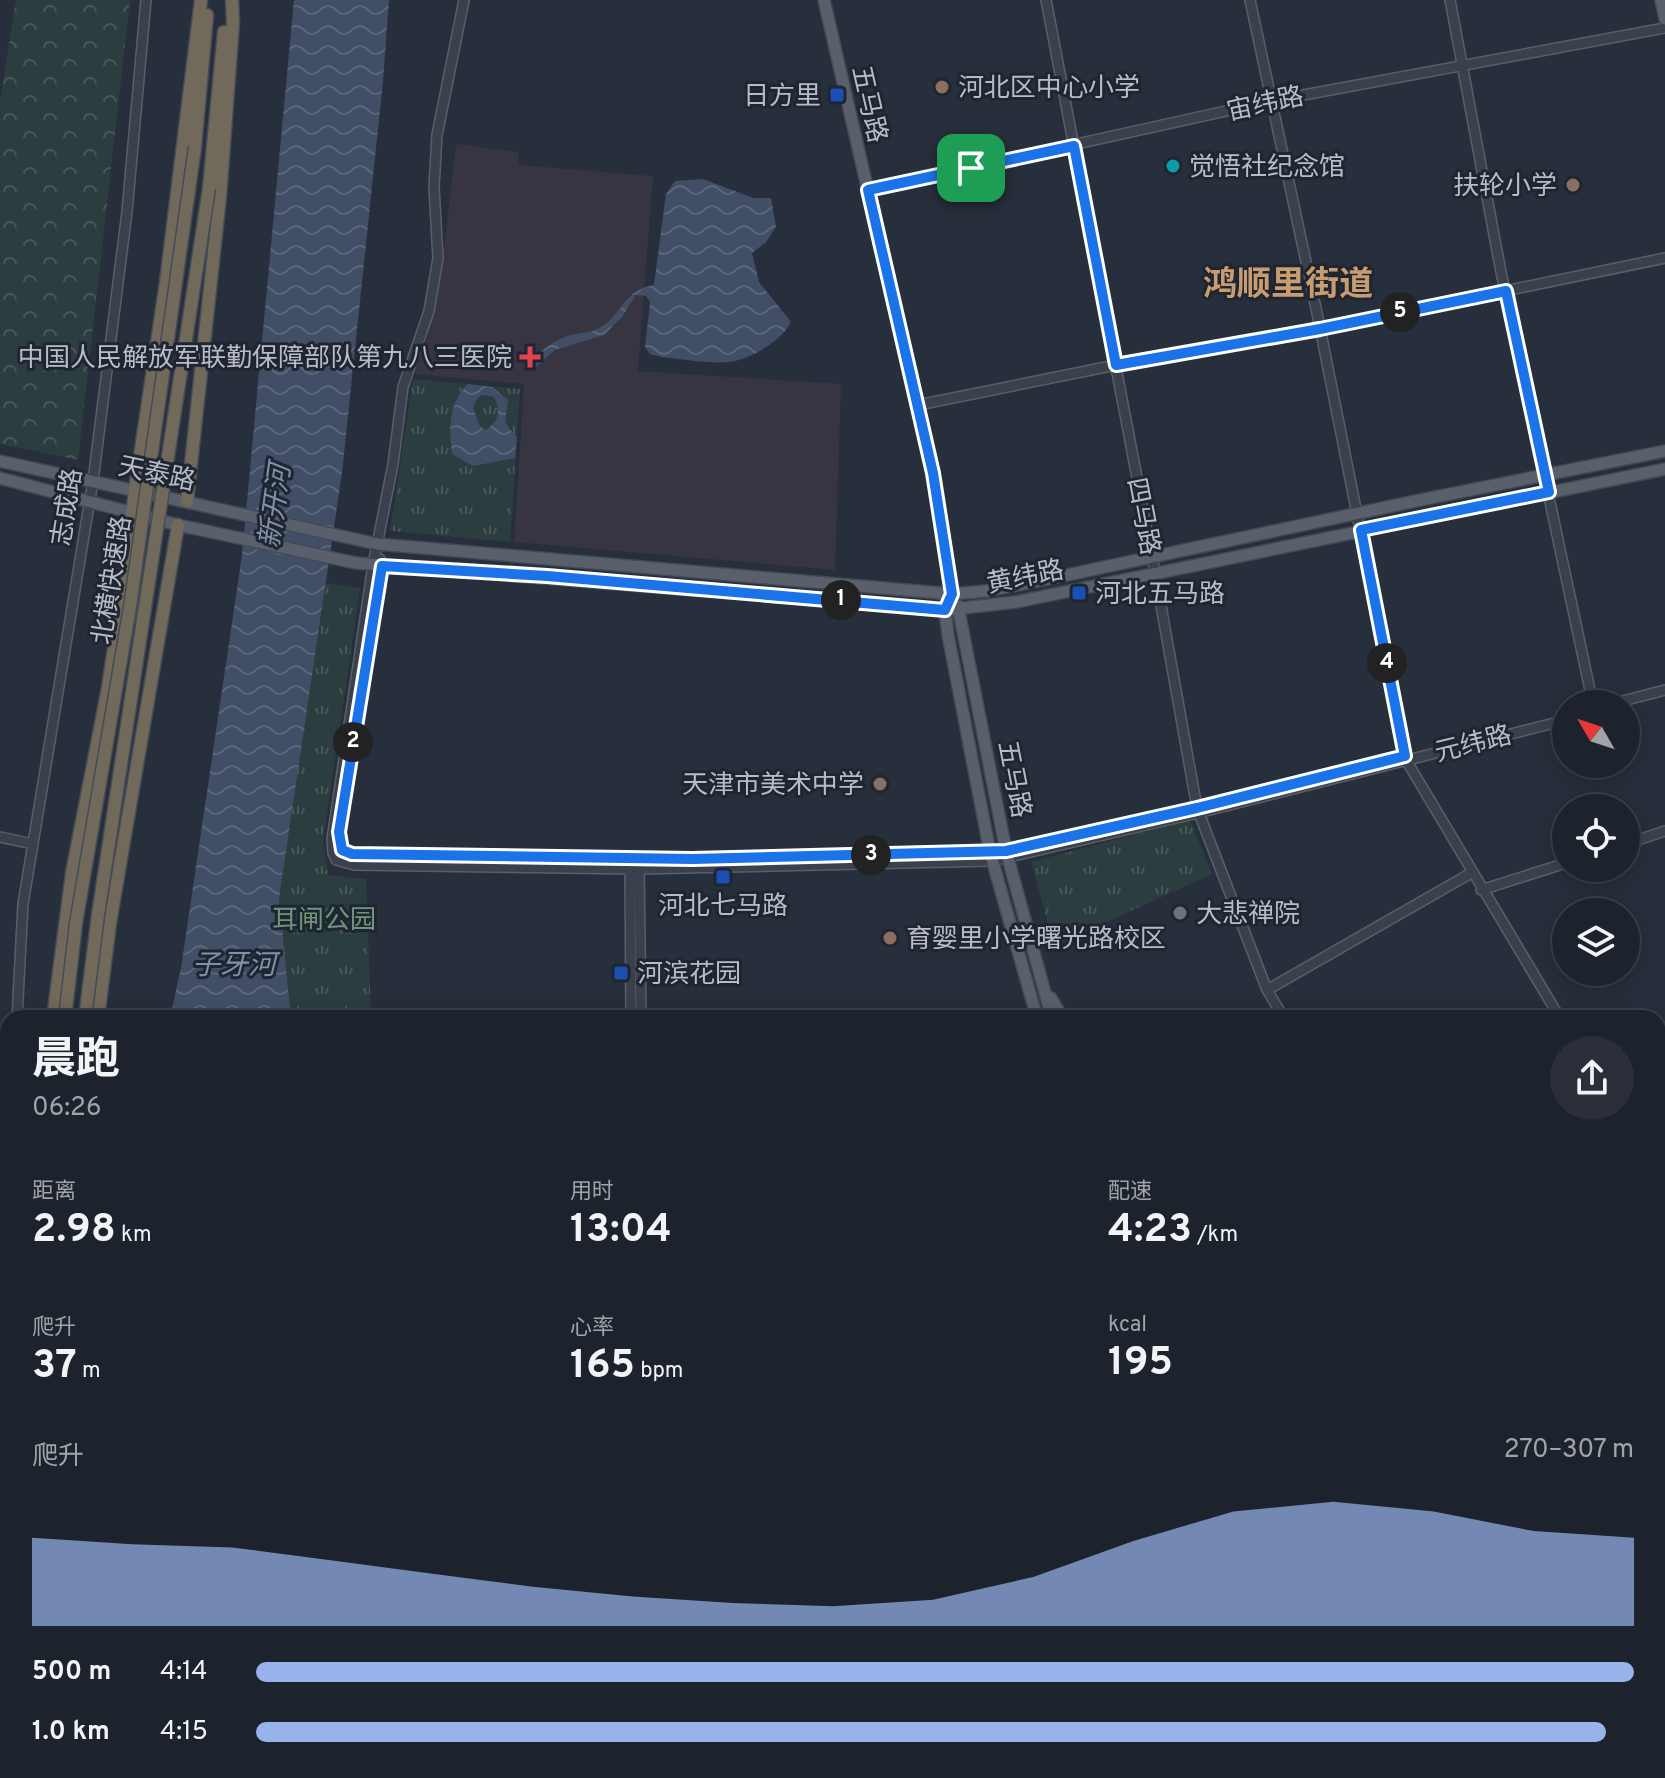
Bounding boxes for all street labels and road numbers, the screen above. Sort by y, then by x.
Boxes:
street label: 五马路 [843,63,892,146]
street label: 宙纬路 [1224,81,1307,130]
street label: 天泰路 [115,451,198,500]
street label: 志成路 [46,466,91,548]
street label: 四马路 [1118,475,1165,558]
street label: 北横快速路 [87,514,140,647]
street label: 黄纬路 [984,555,1067,602]
street label: 元纬路 [1432,720,1515,771]
street label: 五马路 [989,738,1036,821]

